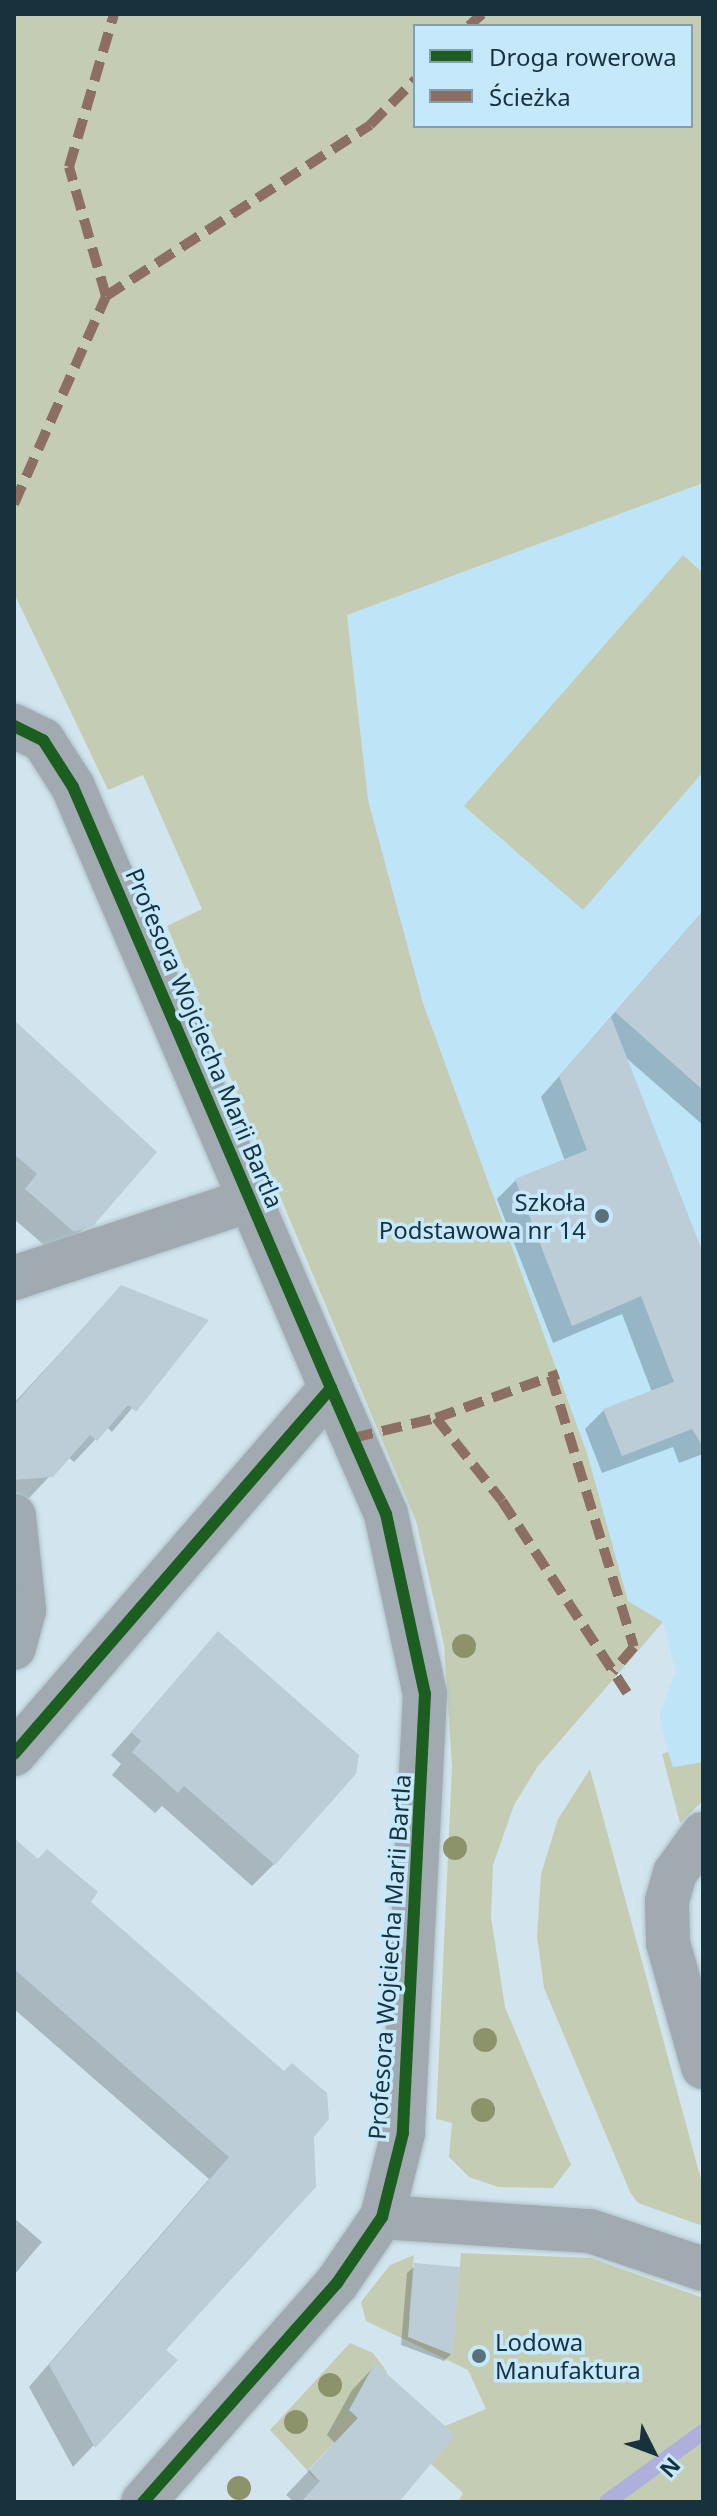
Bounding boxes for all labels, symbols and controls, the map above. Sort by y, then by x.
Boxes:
legend [413,24,693,128]
text: Droga rowerowa [489,40,677,73]
text: Ścieżka [489,80,571,113]
street label: Profesora Wojciecha Marii Bartla [120,864,290,1212]
place label: Szkoła Podstawowa nr 14 [379,1188,586,1244]
marker: Szkoła Podstawowa nr 14 [593,1207,611,1225]
street label: Profesora Wojciecha Marii Bartla [362,1773,416,2141]
place label: Lodowa Manufaktura [495,2328,641,2384]
marker: Lodowa Manufaktura [470,2347,488,2365]
north arrow [613,2412,693,2492]
text: N [654,2451,688,2485]

